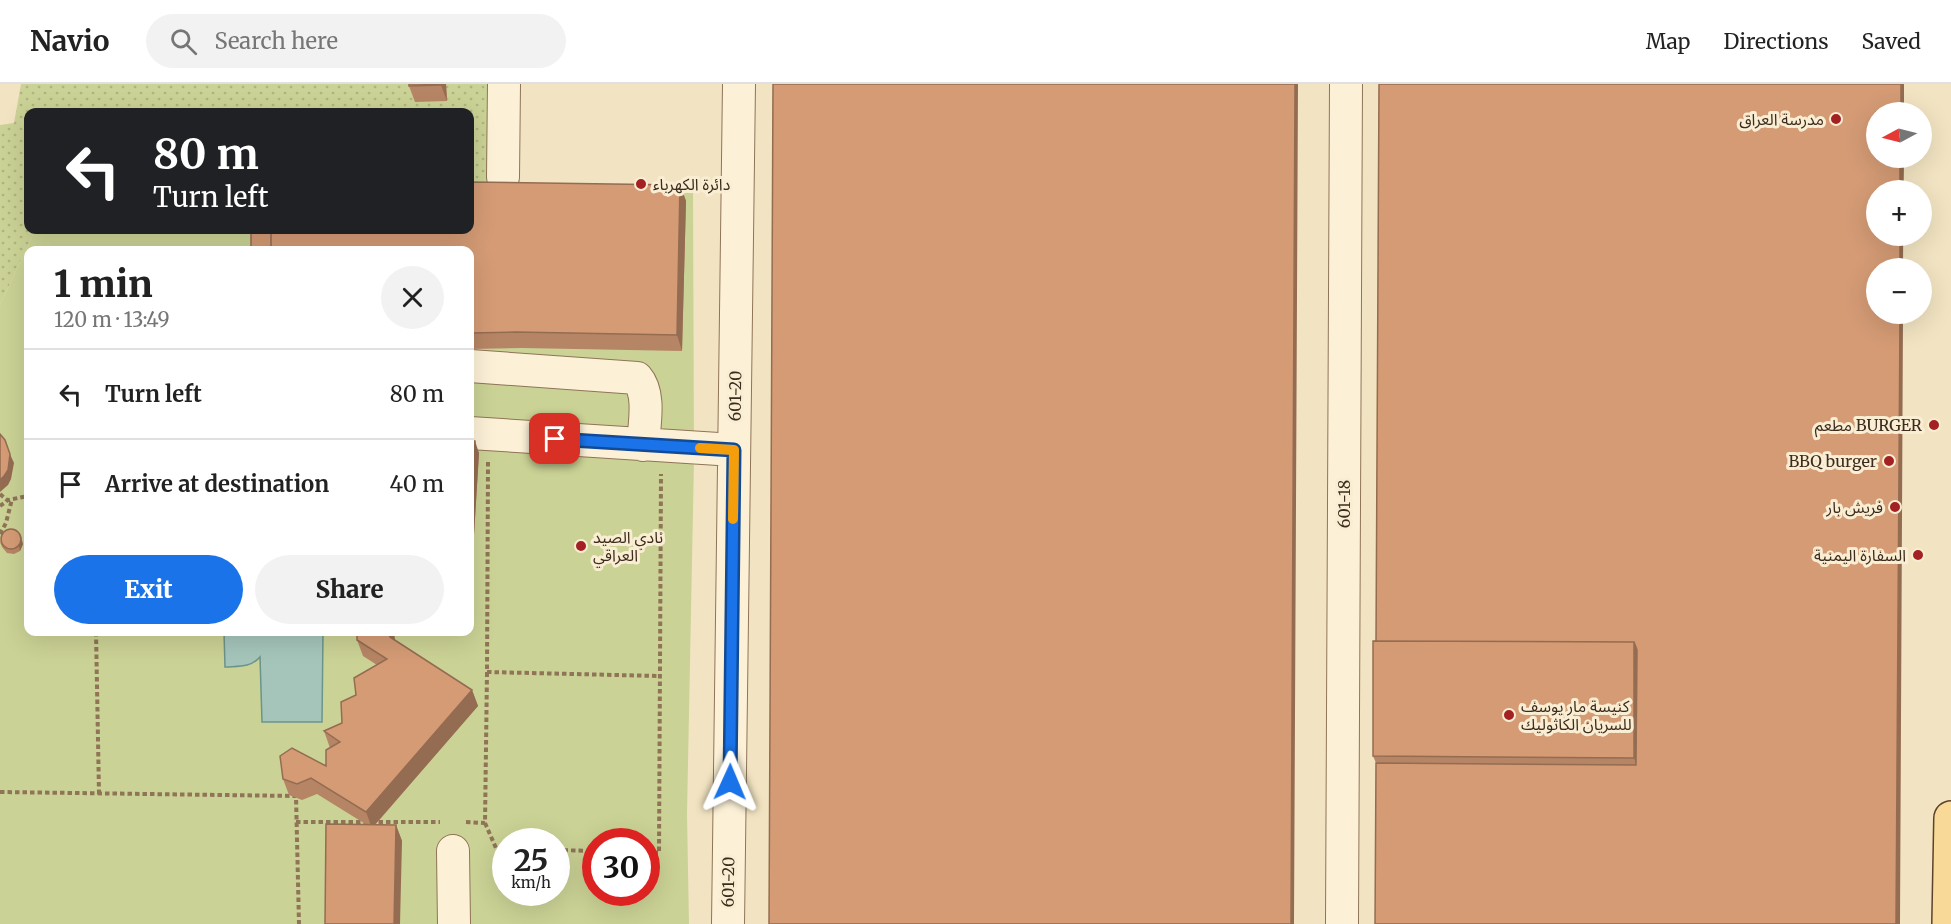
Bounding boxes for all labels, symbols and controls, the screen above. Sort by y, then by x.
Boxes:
search box [146,14,566,68]
text: Navio [30,23,110,59]
icon: search [167,25,200,58]
text: Search here [215,27,338,55]
text: Map [1646,28,1690,55]
text: Directions [1723,28,1828,55]
text: Saved [1861,28,1921,55]
north arrow [1866,102,1932,168]
map controls [1866,102,1932,324]
place label: مدرسة العراق [1739,109,1824,129]
marker: مدرسة العراق [1829,112,1843,126]
text: 80 m [153,128,259,180]
icon: left [54,132,132,210]
place label: دائرة الكهرباء [653,174,730,194]
marker: دائرة الكهرباء [634,177,648,191]
text: Turn left [153,180,268,214]
button: + [1866,180,1932,246]
button: − [1866,258,1932,324]
text: 1 min [54,262,153,307]
button: close [381,266,444,329]
text: 120 m · 13:49 [54,307,170,332]
street label: 601-20 [725,370,745,422]
icon: left [54,378,87,411]
text: Turn left [105,380,202,408]
text: 80 m [390,380,444,408]
pin [529,413,580,464]
place label: مطعم BURGER [1815,415,1923,438]
marker: مطعم BURGER [1927,418,1941,432]
icon: arrive [538,422,571,455]
place label: BBQ burger [1789,451,1877,471]
marker: BBQ burger [1882,454,1896,468]
icon: arrive [54,468,87,501]
text: Arrive at destination [105,470,329,498]
text: 40 m [389,470,444,498]
street label: 601-18 [1334,480,1354,528]
place label: فريش بار [1825,497,1883,517]
marker: فريش بار [1888,500,1902,514]
place label: نادي الصيد العراقي [593,527,663,568]
marker: نادي الصيد العراقي [574,539,588,553]
place label: السفارة اليمنية [1814,545,1906,565]
marker: السفارة اليمنية [1911,548,1925,562]
button: Exit [54,555,243,624]
button: Share [255,555,444,624]
place label: كنيسة مار يوسف للسريان الكاثوليك [1521,696,1632,734]
marker: كنيسة مار يوسف للسريان الكاثوليك [1502,708,1516,722]
position arrow [698,750,762,814]
speed limit sign: 30 [582,828,660,906]
text: 25 [514,841,548,879]
street label: 601-20 [718,856,738,908]
text: km/h [511,873,551,892]

